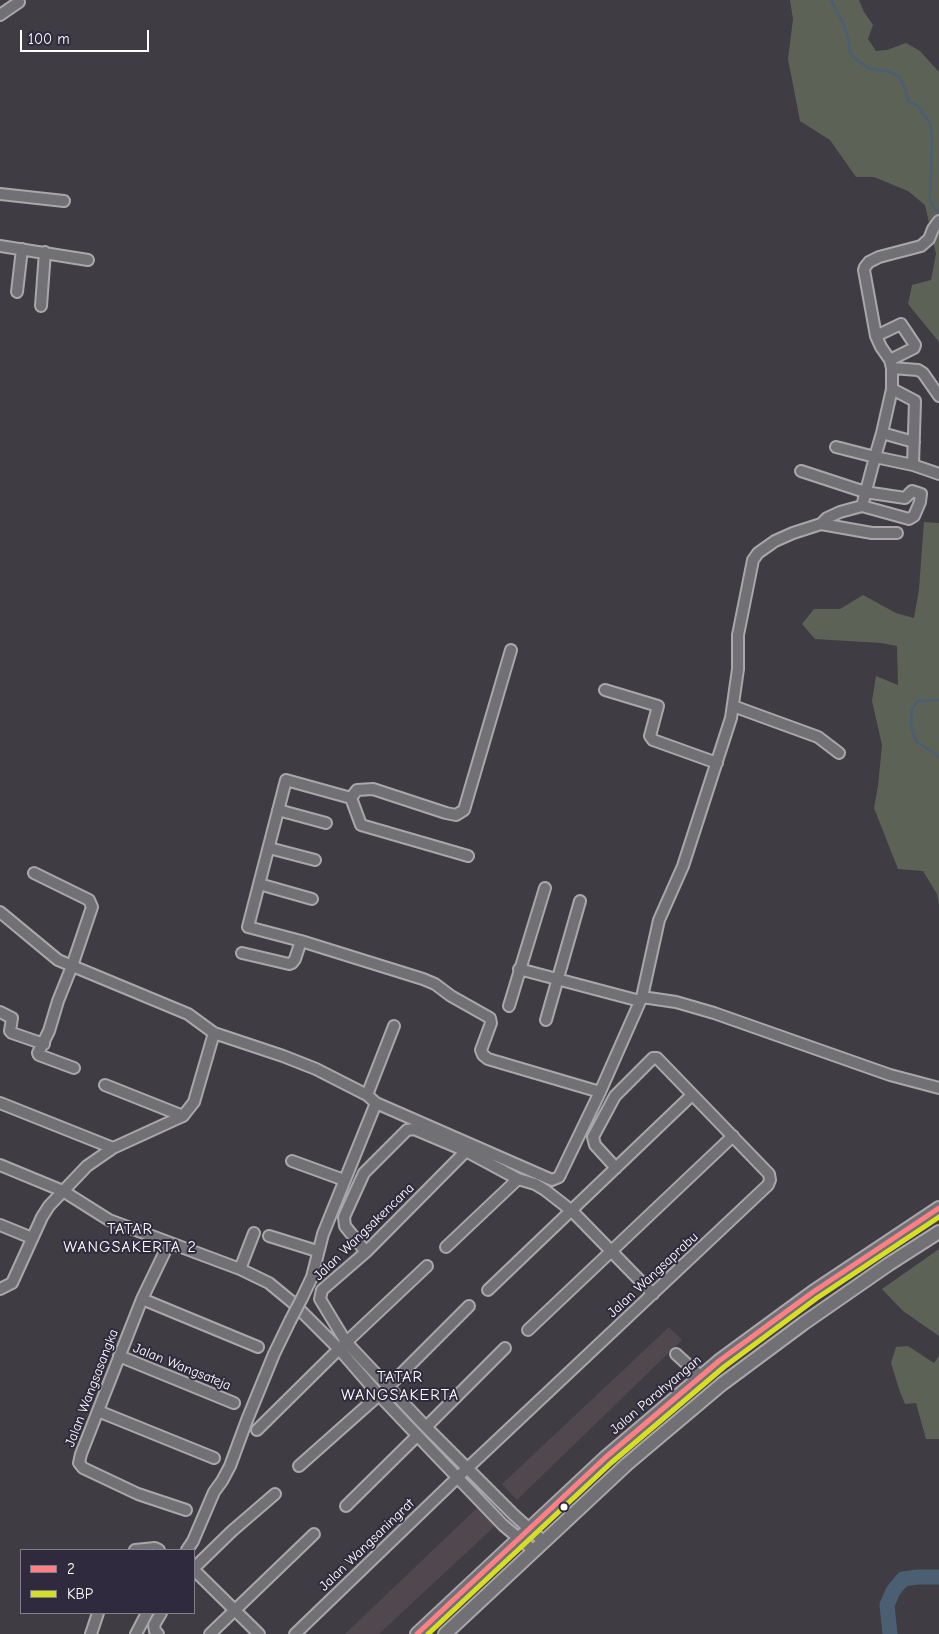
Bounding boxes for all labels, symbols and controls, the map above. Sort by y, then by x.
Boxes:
scale bar [22,20,151,52]
text: 100 m [28,30,70,48]
street label: Jalan Wangsakencana [310,1180,418,1284]
district label: TATAR WANGSAKERTA 2 [62,1219,198,1257]
street label: Jalan Wangsaprabu [604,1229,702,1321]
street label: Jalan Wangsasangka [62,1327,122,1449]
street label: Jalan Wangsateja [131,1340,233,1394]
street label: Jalan Parahyangan [607,1352,705,1438]
district label: TATAR WANGSAKERTA [340,1367,460,1405]
street label: Jalan Wangsaningrat [316,1495,418,1595]
unlabelled marker [559,1502,569,1512]
legend [20,1549,195,1614]
text: 2 [67,1560,75,1578]
text: KBP [67,1585,93,1603]

